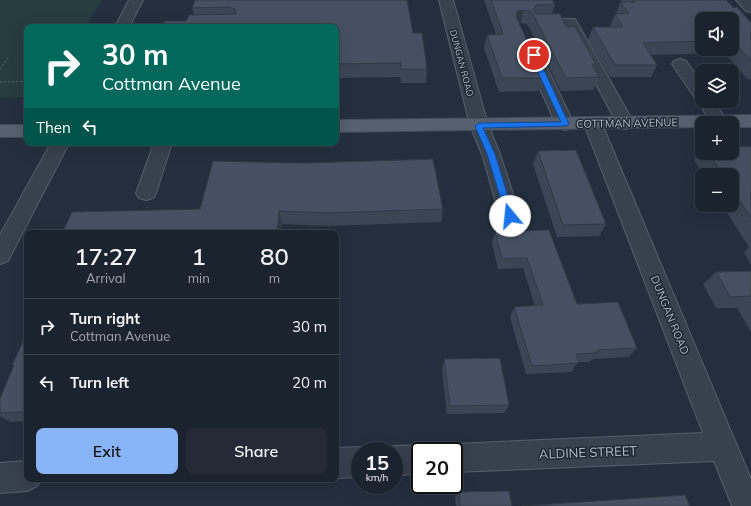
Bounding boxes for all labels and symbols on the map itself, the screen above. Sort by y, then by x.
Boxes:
street label: DUNGAN ROAD [448,28,476,98]
pin [517,38,551,72]
street label: COTTMAN AVENUE [576,115,678,131]
position arrow [489,195,531,237]
street label: DUNGAN ROAD [648,273,692,357]
speed limit sign: 20 [411,442,463,494]
street label: ALDINE STREET [539,442,637,462]

